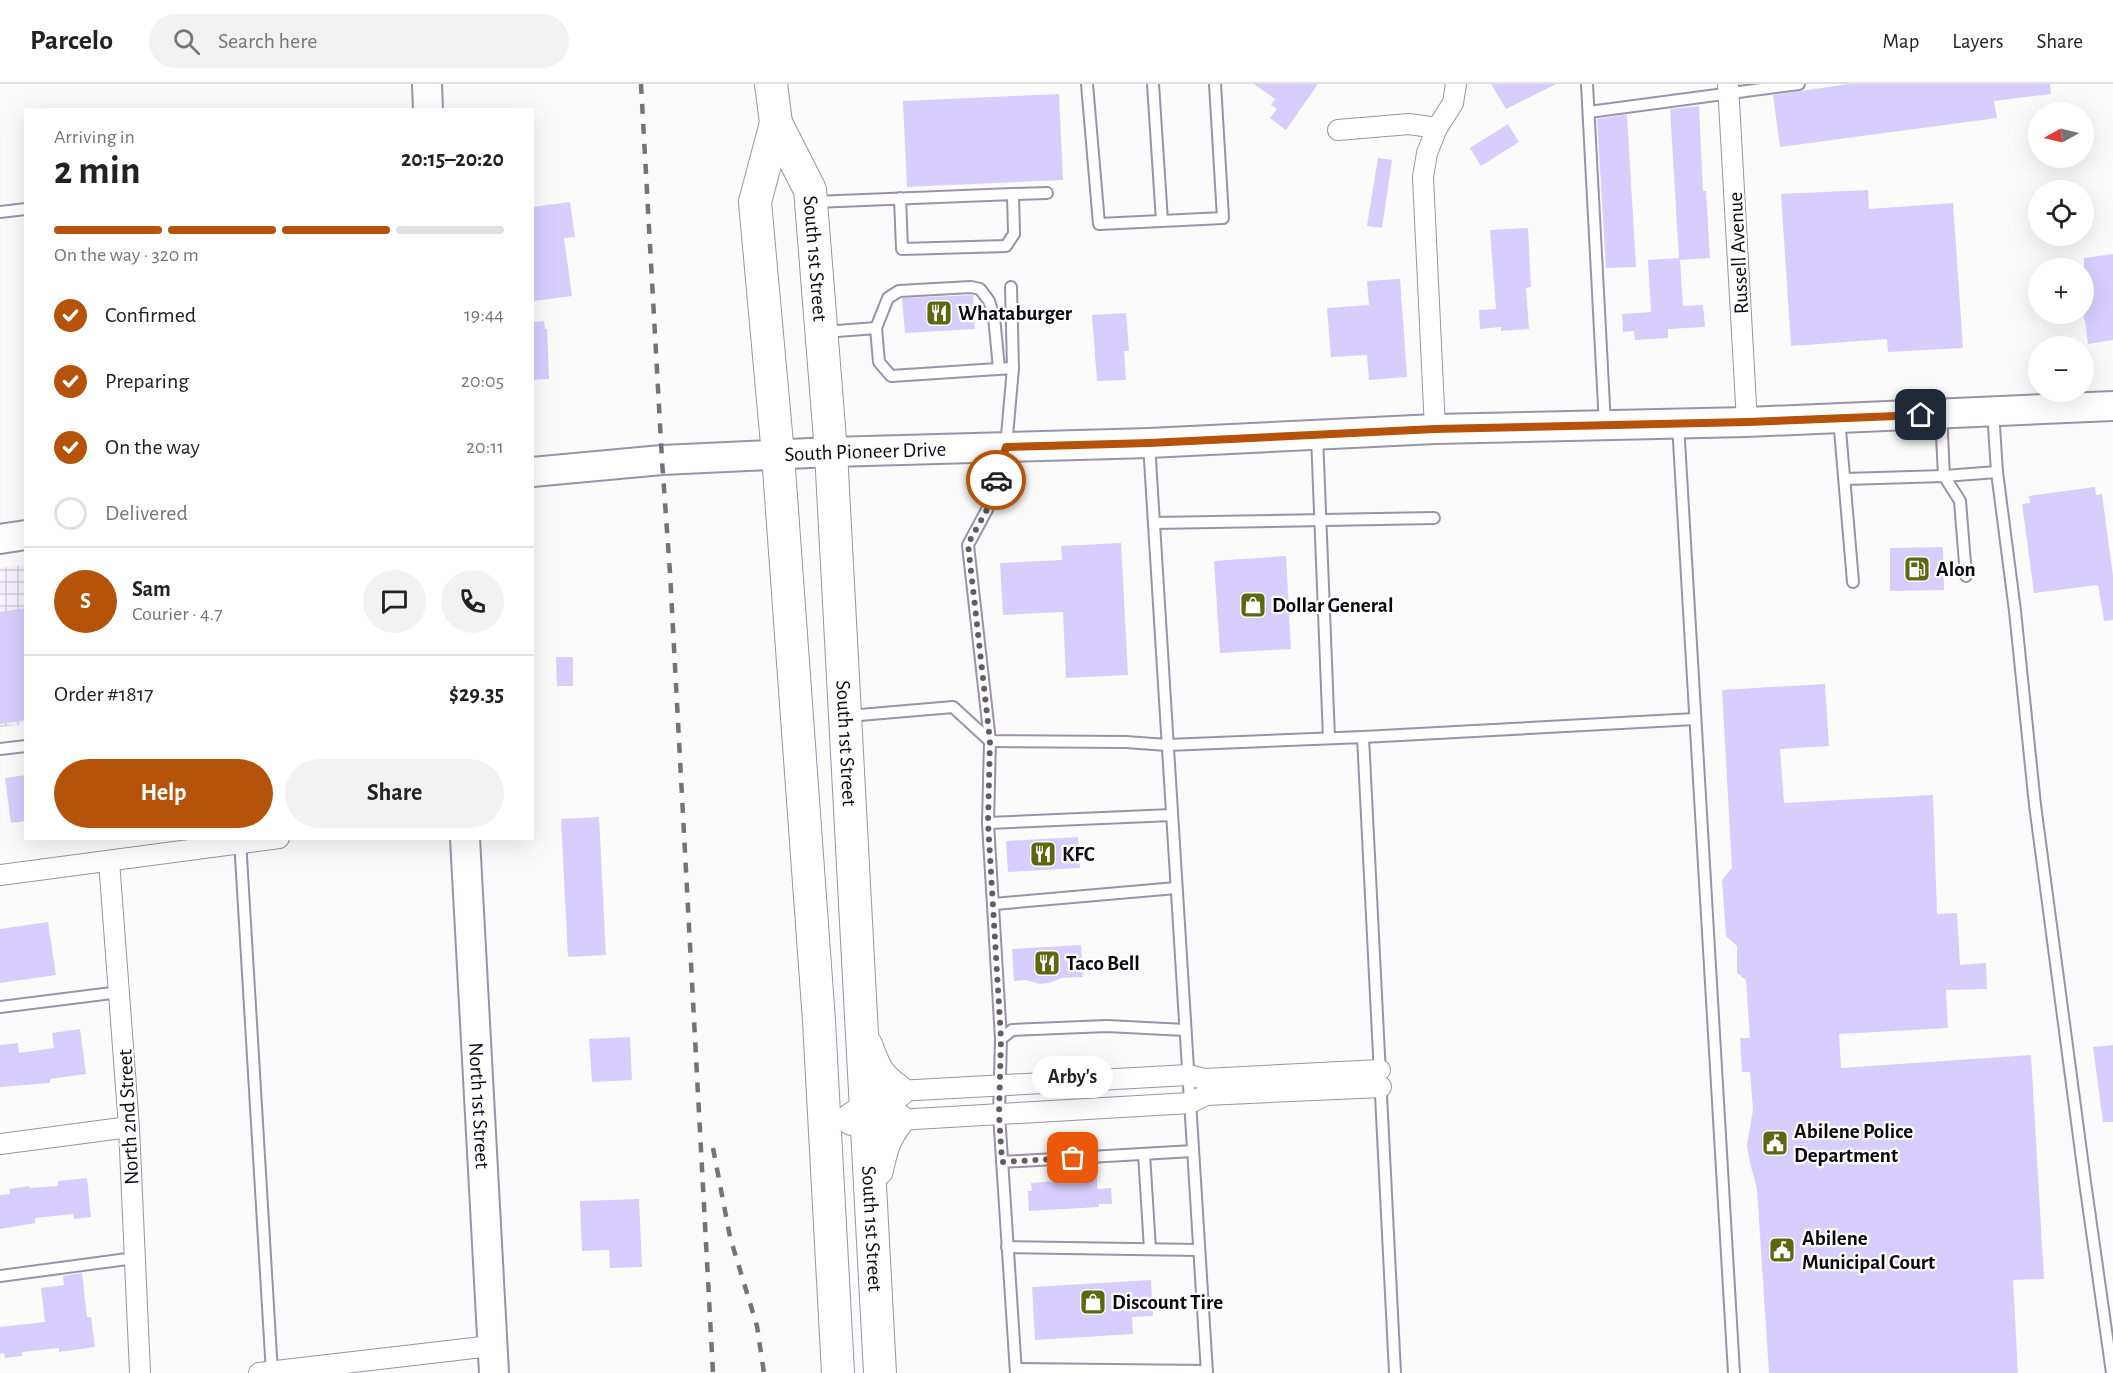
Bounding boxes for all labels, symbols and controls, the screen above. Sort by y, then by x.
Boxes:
search box [149,14,569,68]
icon: search [170,25,203,58]
text: Parcelo [30,27,113,55]
text: Search here [218,30,317,52]
text: Map [1883,31,1919,52]
text: Layers [1952,31,2003,52]
text: Share [2036,31,2083,52]
north arrow [2028,102,2094,168]
map controls [2028,102,2094,402]
text: Arriving in [54,127,135,147]
text: 20:15–20:20 [401,148,504,170]
text: 2 min [54,152,141,191]
button: locate [2028,180,2094,246]
street label: Russell Avenue [1725,191,1752,315]
street label: South 1st Street [799,195,831,322]
text: On the way · 320 m [54,245,199,265]
button: + [2028,258,2094,324]
restaurant icon: Whataburger [924,298,954,328]
icon: check [54,299,87,332]
place label: Whataburger [958,303,1073,324]
text: Confirmed [105,304,196,326]
text: 19:44 [464,305,504,325]
button: − [2028,336,2094,402]
icon: check [54,365,87,398]
text: Preparing [105,370,189,392]
text: 20:05 [461,371,504,391]
pin [1895,389,1946,440]
icon: home [1904,398,1937,431]
icon: check [54,431,87,464]
text: On the way [105,436,200,458]
text: 20:11 [466,437,504,457]
street label: South Pioneer Drive [784,439,946,465]
courier [966,450,1026,510]
icon: car [980,464,1013,497]
text: Delivered [105,502,188,524]
fuel station icon: Alon [1902,554,1932,584]
place label: Alon [1936,559,1976,580]
button: chat [363,570,426,633]
button: phone [441,570,504,633]
text: Sam [132,578,171,600]
text: S [80,590,91,612]
shop icon: Dollar General [1238,590,1268,620]
place label: Dollar General [1272,595,1393,616]
text: Courier · 4.7 [132,604,223,624]
street label: South 1st Street [832,680,860,807]
text: Order #1817 [54,683,153,705]
text: $29.35 [449,683,504,705]
button: Help [54,759,273,828]
button: Share [285,759,504,828]
restaurant icon: KFC [1028,839,1058,869]
place label: KFC [1062,844,1095,865]
restaurant icon: Taco Bell [1032,948,1062,978]
place label: Taco Bell [1066,953,1140,974]
street label: North 1st Street [465,1042,493,1170]
street label: North 2nd Street [114,1048,143,1185]
callout: Arby's [1032,1056,1114,1098]
text: Arby's [1048,1067,1097,1087]
place label: Abilene Police Department [1794,1121,1913,1166]
public building icon: Abilene Police Department [1760,1128,1790,1158]
pin [1047,1132,1098,1183]
icon: bag [1056,1141,1089,1174]
street label: South 1st Street [858,1165,886,1293]
place label: Abilene Municipal Court [1802,1228,1935,1273]
public building icon: Abilene Municipal Court [1767,1235,1797,1265]
shop icon: Discount Tire [1078,1287,1108,1317]
place label: Discount Tire [1112,1292,1223,1313]

